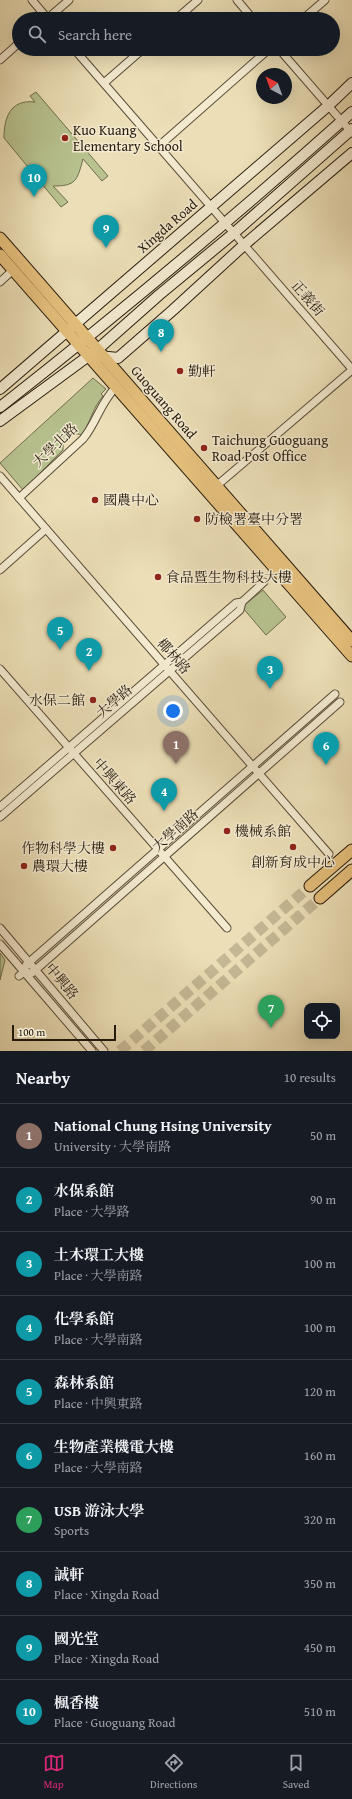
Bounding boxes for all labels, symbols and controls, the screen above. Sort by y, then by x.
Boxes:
search box [12,12,340,56]
icon: search [26,23,48,45]
text: Search here [58,24,132,45]
north arrow [256,68,292,104]
place label: Kuo Kuang Elementary School [73,120,183,156]
marker: Kuo Kuang Elementary School [60,133,70,143]
pin: 10 [21,164,47,197]
street label: Xingda Road [133,194,202,258]
pin: 9 [93,215,119,248]
street label: 正義街 [287,276,329,320]
pin: 8 [148,319,174,352]
street label: Guoguang Road [126,361,202,443]
place label: 勤軒 [188,361,216,381]
marker: 勤軒 [175,366,185,376]
street label: 大學北路 [28,418,82,472]
place label: Taichung Guoguang Road Post Office [212,430,328,466]
marker: Taichung Guoguang Road Post Office [199,443,209,453]
place label: 國農中心 [103,490,159,510]
marker: 國農中心 [90,495,100,505]
place label: 防檢署臺中分署 [205,509,303,529]
marker: 防檢署臺中分署 [192,514,202,524]
place label: 食品暨生物科技大樓 [166,567,292,587]
marker: 食品暨生物科技大樓 [153,572,163,582]
pin: 5 [47,617,73,650]
street label: 椰林路 [153,634,195,678]
pin: 2 [76,638,102,671]
pin: 3 [257,656,283,689]
street label: 大學路 [92,680,136,722]
place label: 水保二館 [29,690,85,710]
marker: 水保二館 [88,695,98,705]
your location [163,701,183,721]
pin: 1 [163,731,189,764]
pin: 6 [313,732,339,765]
street label: 中興東路 [89,753,141,809]
pin: 4 [151,778,177,811]
street label: 大學南路 [147,804,203,856]
place label: 機械系館 [235,821,291,841]
marker: 機械系館 [222,826,232,836]
place label: 作物科學大樓 [21,838,105,858]
marker: 創新育成中心 [288,842,298,852]
marker: 作物科學大樓 [108,843,118,853]
place label: 創新育成中心 [251,852,335,872]
place label: 農環大樓 [32,856,88,876]
marker: 農環大樓 [19,861,29,871]
street label: 中興路 [41,958,83,1004]
pin: 7 [258,995,284,1028]
map controls [304,1003,340,1039]
button: locate [304,1003,340,1039]
scale bar [12,1023,116,1042]
text: 100 m [18,1024,45,1040]
text: Nearby [16,1065,70,1090]
text: 10 results [284,1068,336,1087]
text: National Chung Hsing University [54,1115,272,1136]
text: 1 [26,1126,32,1145]
text: 50 m [310,1126,336,1145]
text: University · 大學南路 [54,1137,171,1156]
text: 水保系館 [54,1180,114,1201]
text: 2 [26,1190,32,1209]
text: 90 m [310,1190,336,1209]
text: Place · 大學路 [54,1202,130,1221]
text: 土木環工大樓 [54,1244,144,1265]
text: 3 [26,1254,32,1273]
text: 100 m [304,1254,336,1273]
text: Place · 大學南路 [54,1266,143,1285]
text: 化學系館 [54,1308,114,1329]
text: 4 [26,1318,32,1337]
text: 100 m [304,1318,336,1337]
text: Place · 大學南路 [54,1330,143,1349]
text: 森林系館 [54,1372,114,1393]
text: 5 [26,1382,32,1401]
text: 120 m [304,1382,336,1401]
text: Place · 中興東路 [54,1394,143,1413]
text: 生物產業機電大樓 [54,1436,174,1457]
text: 6 [26,1446,32,1465]
text: 160 m [304,1446,336,1465]
text: Place · 大學南路 [54,1458,143,1477]
text: USB 游泳大學 [54,1500,145,1521]
text: 7 [26,1510,32,1529]
text: 320 m [304,1510,336,1529]
text: Sports [54,1521,89,1540]
text: 誠軒 [54,1564,84,1585]
text: 8 [26,1574,32,1593]
text: 350 m [304,1574,336,1593]
text: Place · Xingda Road [54,1585,159,1604]
text: 國光堂 [54,1628,99,1649]
text: 9 [26,1638,32,1657]
text: 450 m [304,1638,336,1657]
text: Place · Xingda Road [54,1649,159,1668]
text: 楓香樓 [54,1692,99,1713]
text: 10 [22,1702,36,1721]
text: 510 m [304,1702,336,1721]
text: Place · Guoguang Road [54,1713,175,1732]
tab: Map [43,1752,65,1792]
tab: Directions [150,1752,197,1792]
tab: Saved [283,1752,309,1792]

